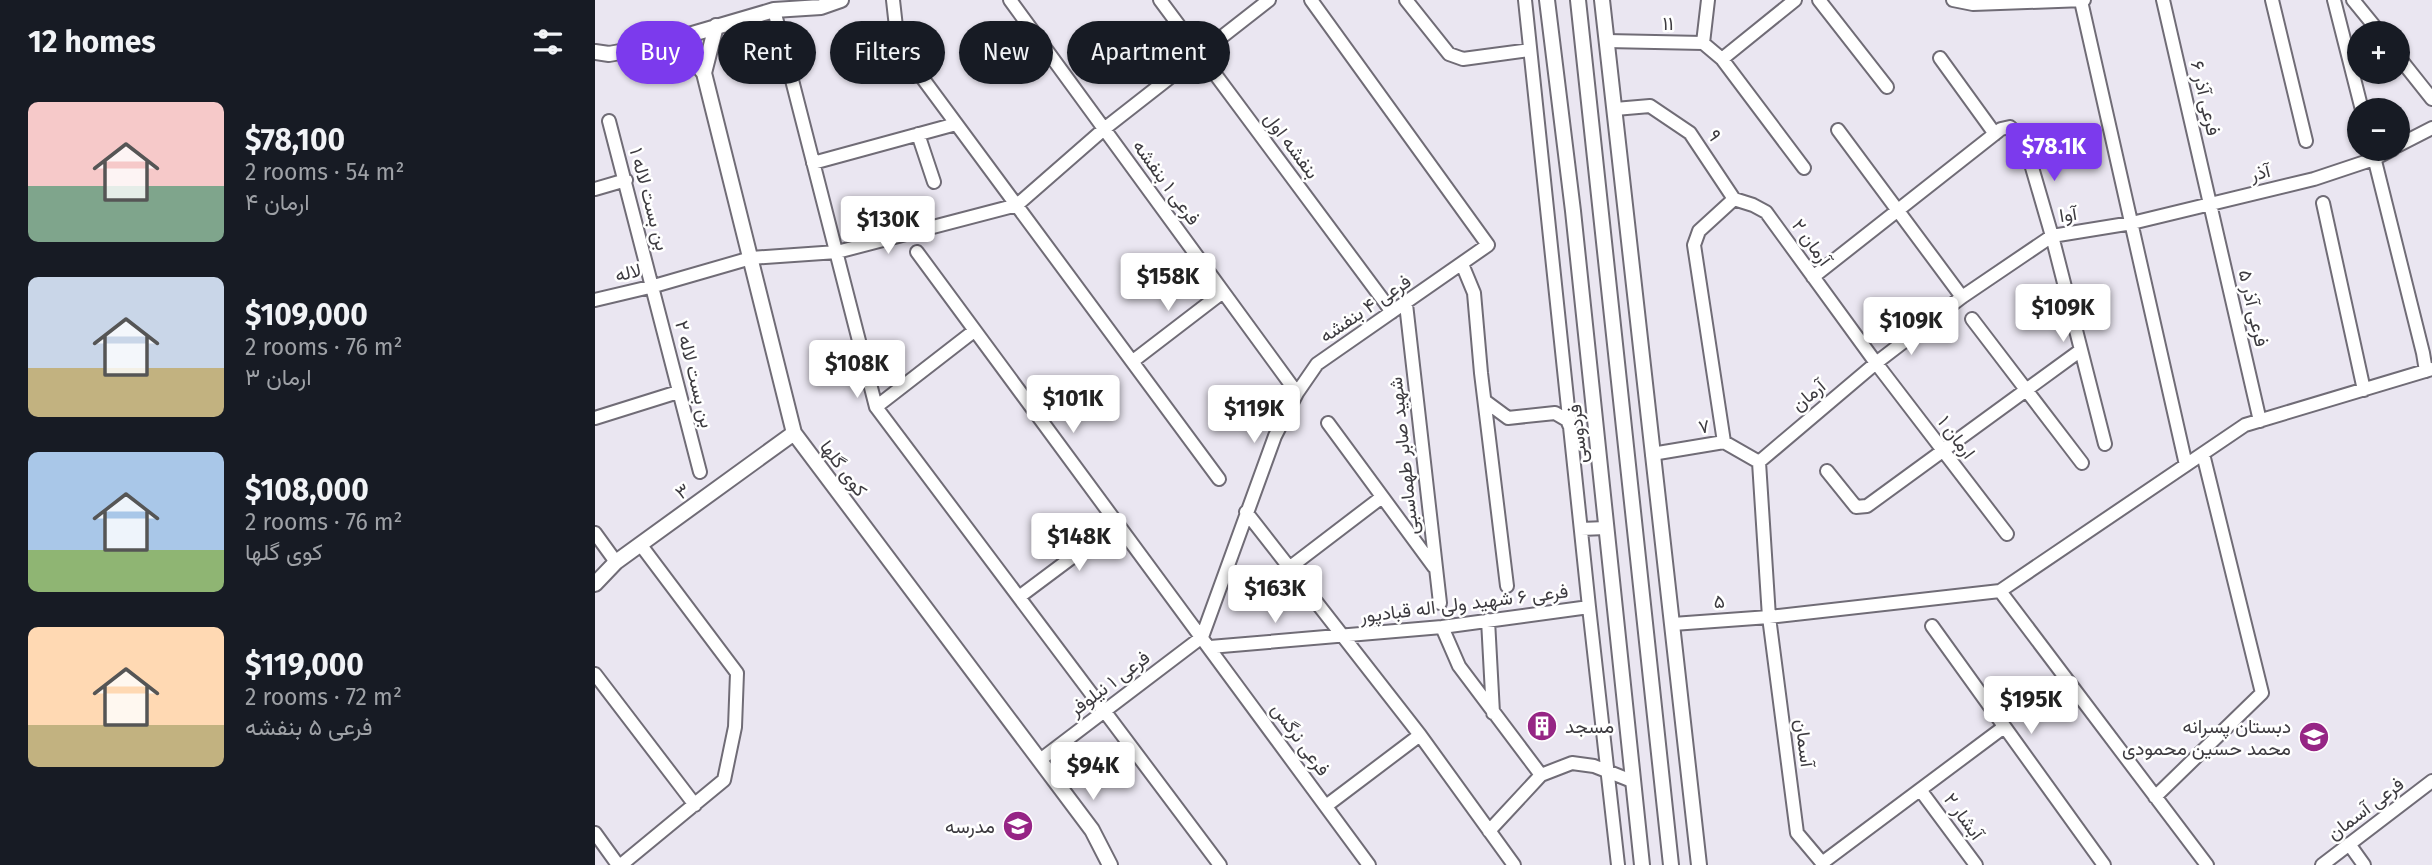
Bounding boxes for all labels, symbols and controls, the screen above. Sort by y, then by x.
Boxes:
street label: ۱۱ [1662,12,1674,35]
chip: Buy [616,21,704,84]
chip: Rent [718,21,816,84]
chip: Filters [830,21,945,84]
chip: New [959,21,1053,84]
chip: Apartment [1067,21,1230,84]
map controls [2347,21,2410,161]
button: + [2347,21,2410,84]
icon: filters [529,23,567,61]
text: 12 homes [28,24,156,60]
street label: فرعی آذر ۶ [2186,58,2225,138]
button: − [2347,98,2410,161]
street label: بنفشه اول [1259,107,1324,183]
text: $78,100 [245,122,345,158]
pin: $78.1K [1997,124,2111,183]
street label: ۹ [1702,125,1727,145]
icon: home [84,130,168,214]
text: $78.1K [2022,132,2086,160]
street label: فرعی ۱ بنفشه [1128,135,1205,229]
street label: بن بست لاله ۱ [625,145,674,253]
text: 2 rooms · 54 m² [245,158,404,186]
street label: آذر [2247,159,2274,186]
text: ارمان ۴ [245,188,310,216]
pin: $130K [839,196,937,256]
street label: آوا [2058,202,2080,227]
text: $130K [857,205,919,233]
street label: آرمان ۲ [1787,214,1837,272]
pin: $158K [1119,254,1217,313]
street label: لاله [613,258,643,287]
text: $158K [1137,262,1199,290]
street label: فرعی آذر ۵ [2234,267,2273,349]
street label: فرعی ۴ بنفشه [1315,270,1415,347]
pin: $109K [2014,284,2112,344]
text: $109K [2031,293,2095,321]
text: $109,000 [245,297,368,333]
pin: $109K [1862,298,1960,357]
icon: home [84,305,168,389]
text: $109K [1879,306,1943,334]
street label: بن بست لاله ۲ [670,318,719,430]
text: 2 rooms · 76 m² [245,333,403,361]
pin: $108K [808,340,906,400]
text: $108K [825,349,889,377]
text: ارمان ۳ [245,363,312,391]
street label: آرمان [1787,374,1831,416]
pin: $101K [1024,376,1122,435]
street label: شهید صابر طهماسبی [1384,376,1423,536]
text: $101K [1043,384,1103,412]
pin: $119K [1205,386,1303,445]
text: $119K [1224,394,1284,422]
street label: فردوسی [1563,403,1592,465]
street label: ارمان ۱ [1933,411,1980,463]
street label: ۷ [1697,414,1711,439]
street label: کوی گلها [815,436,872,501]
text: $108,000 [245,472,369,508]
street label: ۳ [671,478,694,504]
icon: home [84,480,168,564]
text: 2 rooms · 76 m² [245,508,403,536]
pin: $148K [1030,514,1128,573]
text: $148K [1047,522,1111,550]
text: کوی گلها [245,538,323,566]
pin: $163K [1226,566,1324,625]
text: $163K [1244,574,1306,602]
street label: فرعی ۶ شهید ولی اله قبادپور [1358,579,1570,630]
street label: ۵ [1713,590,1725,613]
street label: فرعی ۱ نیلوفر [1064,646,1154,722]
text: $119,000 [245,647,364,683]
icon: home [84,655,168,739]
pin: $195K [1982,676,2080,736]
text: 2 rooms · 72 m² [245,683,402,711]
text: $195K [2000,685,2062,713]
street label: فرعی نرگس [1266,698,1335,780]
building icon: مسجد [1525,709,1559,743]
text: فرعی ۵ بنفشه [245,713,373,741]
place label: مسجد [1565,715,1614,738]
place label: دبستان پسرانه محمد حسین محمودی [2122,715,2291,760]
street label: آسمان [1790,718,1819,770]
school or university icon: دبستان پسرانه محمد حسین محمودی [2297,720,2331,754]
pin: $94K [1052,742,1134,802]
text: $94K [1067,751,1119,779]
street label: فرعی آسمان [2322,772,2408,845]
street label: آبشار ۲ [1939,788,1989,846]
school or university icon: مدرسه [1001,809,1035,843]
place label: مدرسه [945,815,995,838]

